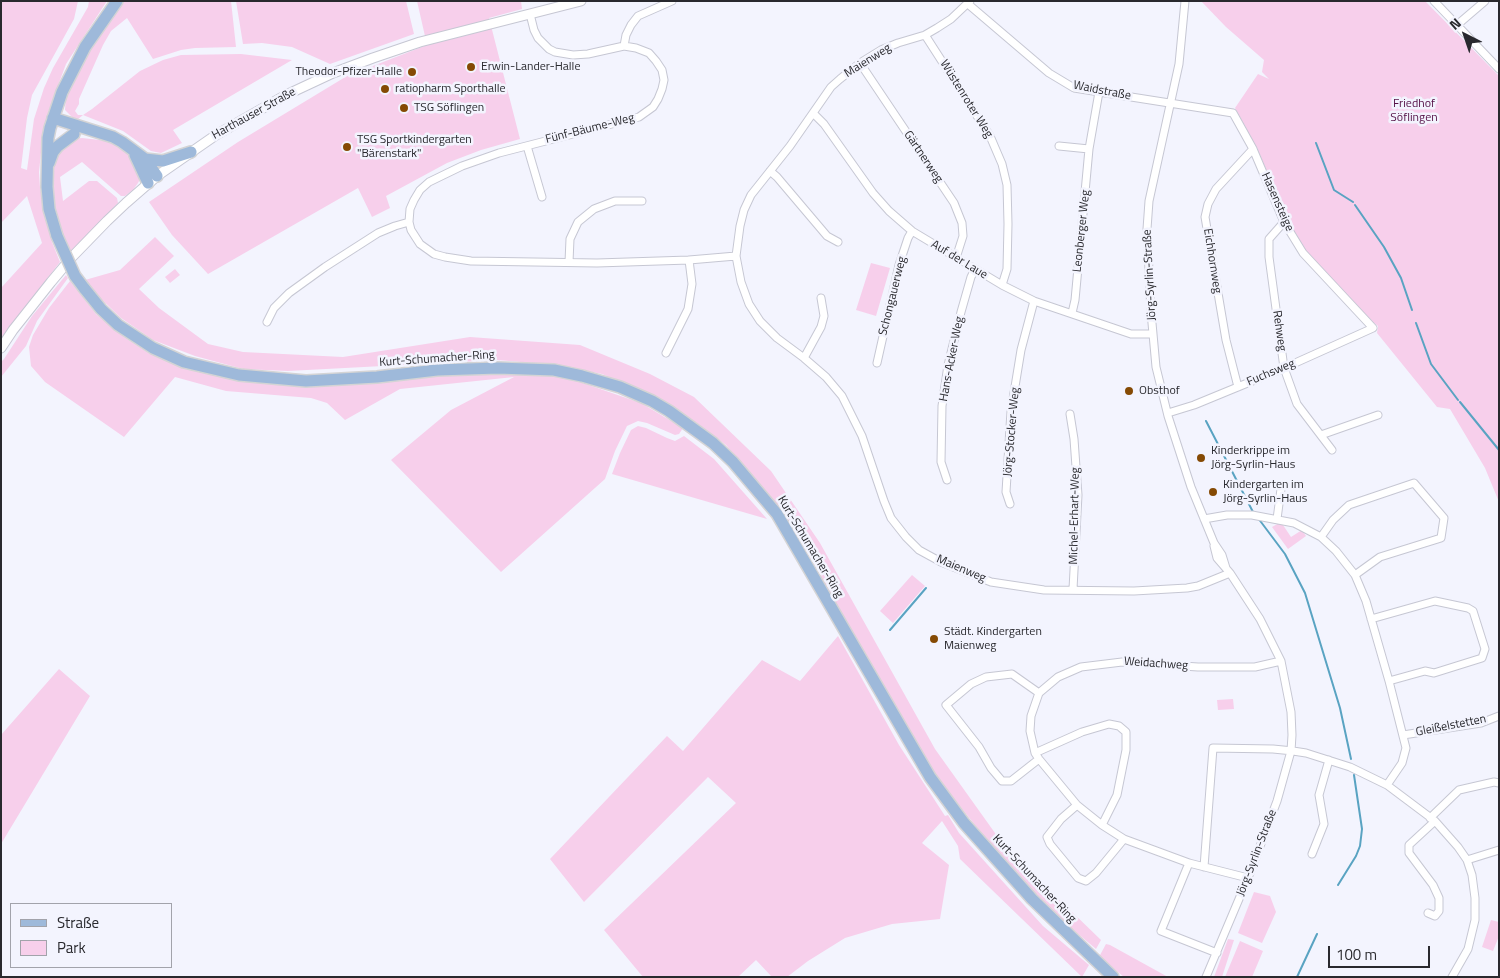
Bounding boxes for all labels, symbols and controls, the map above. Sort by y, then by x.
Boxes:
north arrow [1440,10,1490,60]
text: N [1444,12,1465,34]
street label: Maienweg [842,41,894,81]
street label: Wüstenroter Weg [936,57,996,141]
place label: Erwin-Lander-Halle [481,60,580,74]
marker: Erwin-Lander-Halle [465,61,477,73]
place label: Theodor-Pfizer-Halle [296,65,402,79]
marker: Theodor-Pfizer-Halle [406,66,418,78]
street label: Waidstraße [1072,78,1132,104]
place label: ratiopharm Sporthalle [395,82,506,96]
marker: ratiopharm Sporthalle [379,83,391,95]
street label: Harthauser Straße [210,85,298,143]
park label: Friedhof Söflingen [1390,97,1438,125]
place label: TSG Söflingen [414,101,484,115]
marker: TSG Söflingen [398,102,410,114]
street label: Fünf-Bäume-Weg [544,111,636,147]
street label: Gärtnerweg [900,128,946,186]
place label: TSG Sportkindergarten "Bärenstark" [357,133,472,161]
marker: TSG Sportkindergarten "Bärenstark" [341,141,353,153]
street label: Hasensteige [1258,170,1296,234]
street label: Leonberger Weg [1071,189,1093,273]
street label: Eichhornweg [1200,227,1224,295]
street label: Jörg-Syrlin-Straße [1140,229,1160,321]
street label: Auf der Laue [928,237,990,283]
street label: Schongauerweg [876,255,910,337]
street label: Rehweg [1269,310,1289,352]
street label: Hans-Acker-Weg [937,315,967,403]
street label: Kurt-Schumacher-Ring [379,348,495,370]
street label: Fuchsweg [1245,356,1297,390]
place label: Obsthof [1139,384,1180,398]
marker: Obsthof [1123,385,1135,397]
street label: Jörg-Stocker-Weg [1001,387,1023,477]
place label: Kinderkrippe im Jörg-Syrlin-Haus [1211,444,1295,472]
marker: Kinderkrippe im Jörg-Syrlin-Haus [1195,452,1207,464]
street label: Michel-Erhart-Weg [1067,467,1083,565]
place label: Kindergarten im Jörg-Syrlin-Haus [1223,478,1307,506]
marker: Kindergarten im Jörg-Syrlin-Haus [1207,486,1219,498]
street label: Kurt-Schumacher-Ring [774,494,846,600]
street label: Maienweg [934,552,988,586]
place label: Städt. Kindergarten Maienweg [944,625,1042,653]
marker: Städt. Kindergarten Maienweg [928,633,940,645]
street label: Weidachweg [1123,655,1189,673]
street label: Gleißelstetten [1415,712,1487,740]
street label: Jörg-Syrlin-Straße [1234,808,1280,898]
street label: Kurt-Schumacher-Ring [989,832,1079,926]
legend [10,903,172,968]
text: Straße [57,911,99,934]
text: Park [57,936,86,959]
scale bar [1330,936,1432,968]
text: 100 m [1336,943,1377,966]

